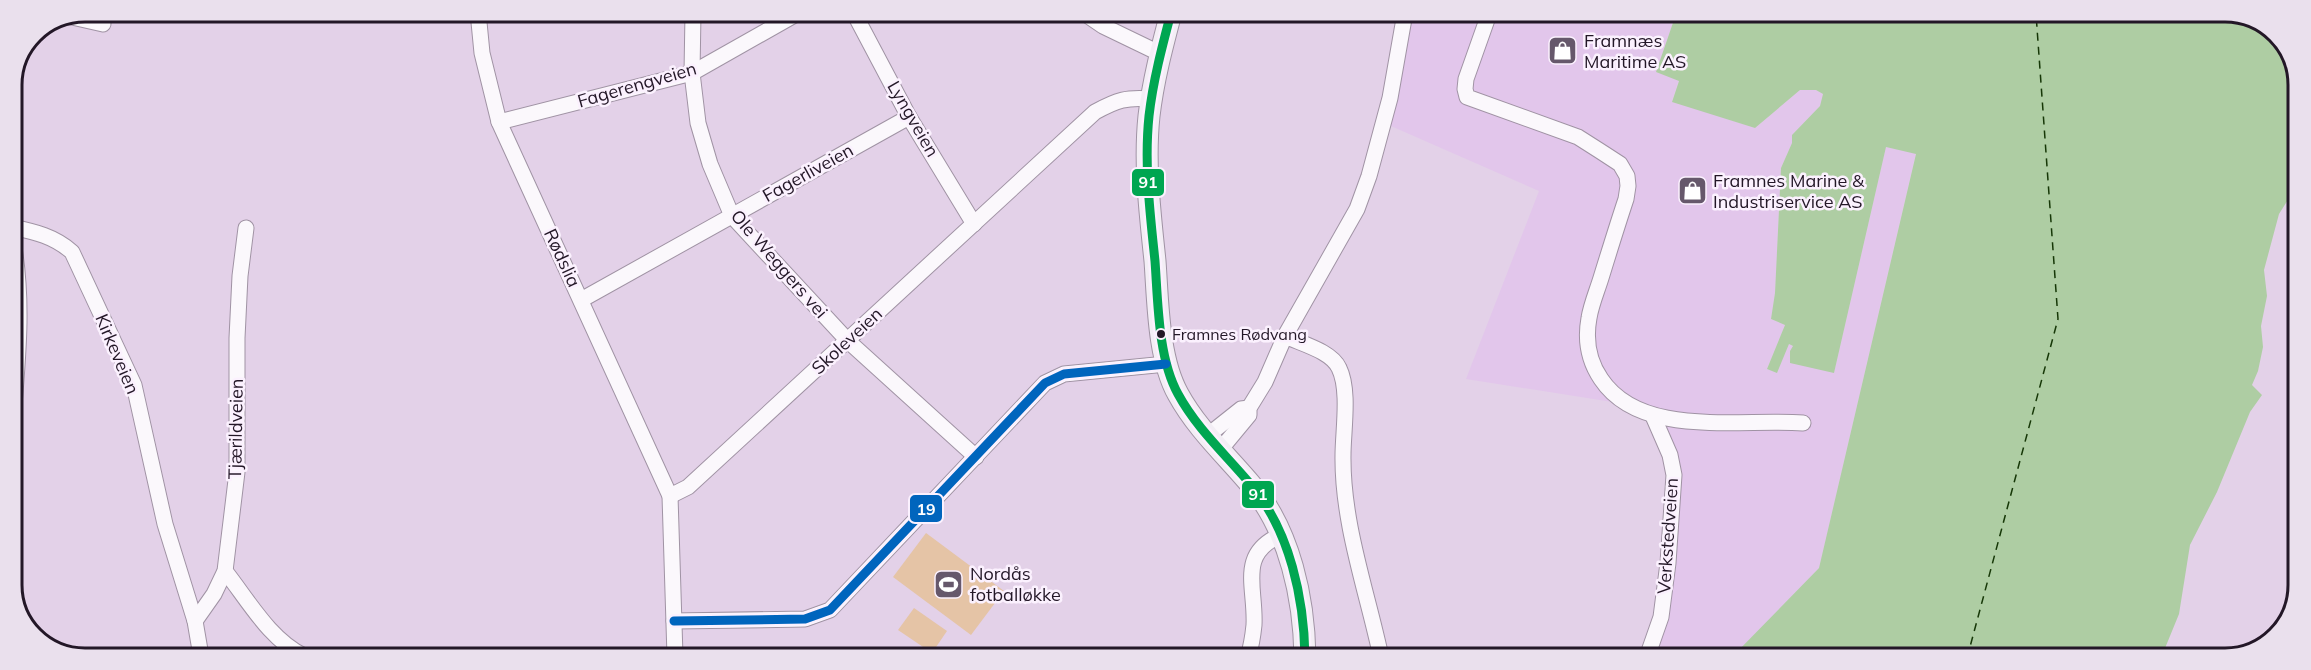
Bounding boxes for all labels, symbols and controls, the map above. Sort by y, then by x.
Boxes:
place label: Framnæs Maritime AS [1584,29,1686,73]
shop icon: Framnæs Maritime AS [1547,35,1579,67]
street label: Fagerengveien [575,57,699,112]
street label: Lyngveien [883,77,944,161]
street label: Fagerliveien [758,138,857,207]
line badge: 91 [1131,168,1165,197]
place label: Framnes Marine & Industriservice AS [1713,169,1865,213]
text: 91 [1138,172,1158,192]
shop icon: Framnes Marine & Industriservice AS [1676,175,1708,207]
street label: Ole Weggers vei [726,205,833,323]
street label: Rødslia [539,225,586,291]
street label: Skoleveien [807,302,887,379]
street label: Kirkeveien [90,310,145,397]
place label: Framnes Rødvang [1172,324,1307,344]
marker: Framnes Rødvang [1155,328,1167,340]
street label: Tjærildveien [223,378,248,480]
street label: Verkstedveien [1652,477,1683,595]
line badge: 91 [1241,480,1275,509]
text: 91 [1248,484,1268,504]
line badge: 19 [909,494,943,523]
text: 19 [916,499,936,519]
place label: Nordås fotballøkke [970,562,1061,606]
sports icon: Nordås fotballøkke [933,568,965,600]

